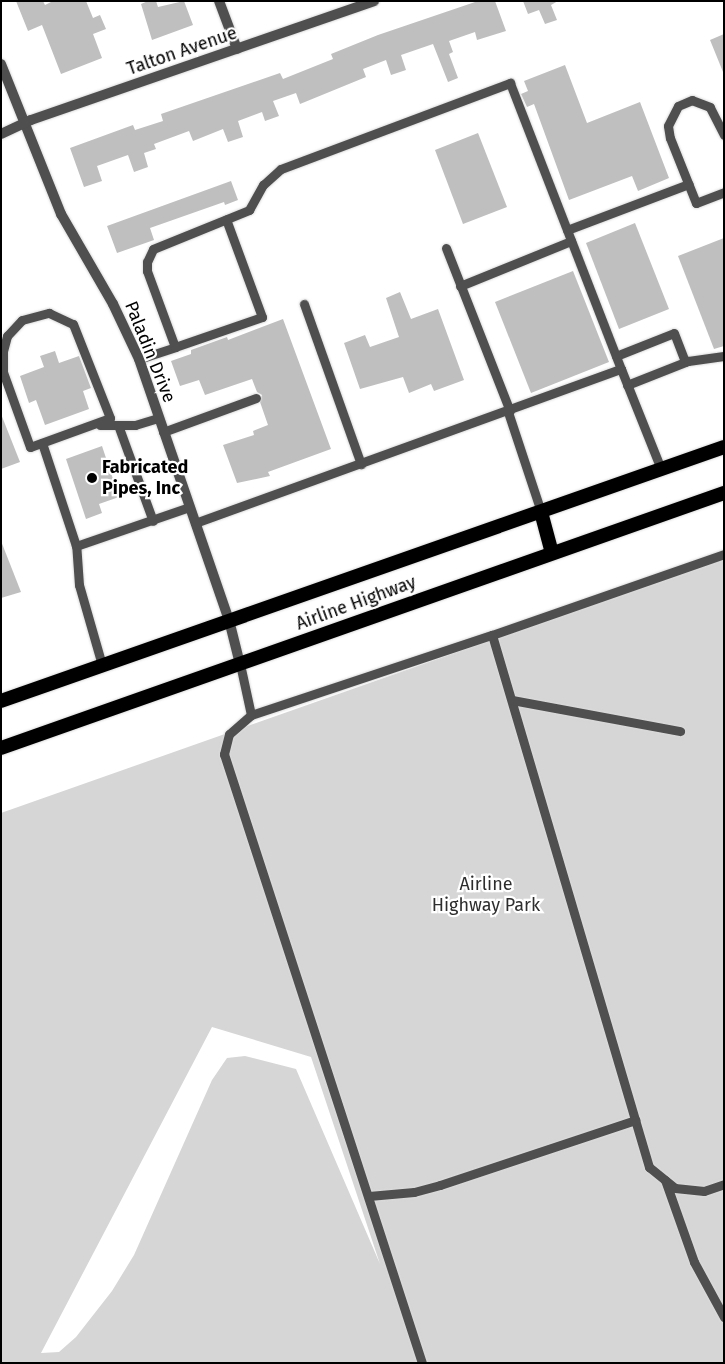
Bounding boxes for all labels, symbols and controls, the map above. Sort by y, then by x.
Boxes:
street label: Talton Avenue [124,22,240,80]
street label: Paladin Drive [120,298,180,406]
place label: Fabricated Pipes, Inc [102,457,188,499]
marker: Fabricated Pipes, Inc [86,472,98,484]
street label: Airline Highway [293,571,419,635]
park label: Airline Highway Park [432,874,540,916]

